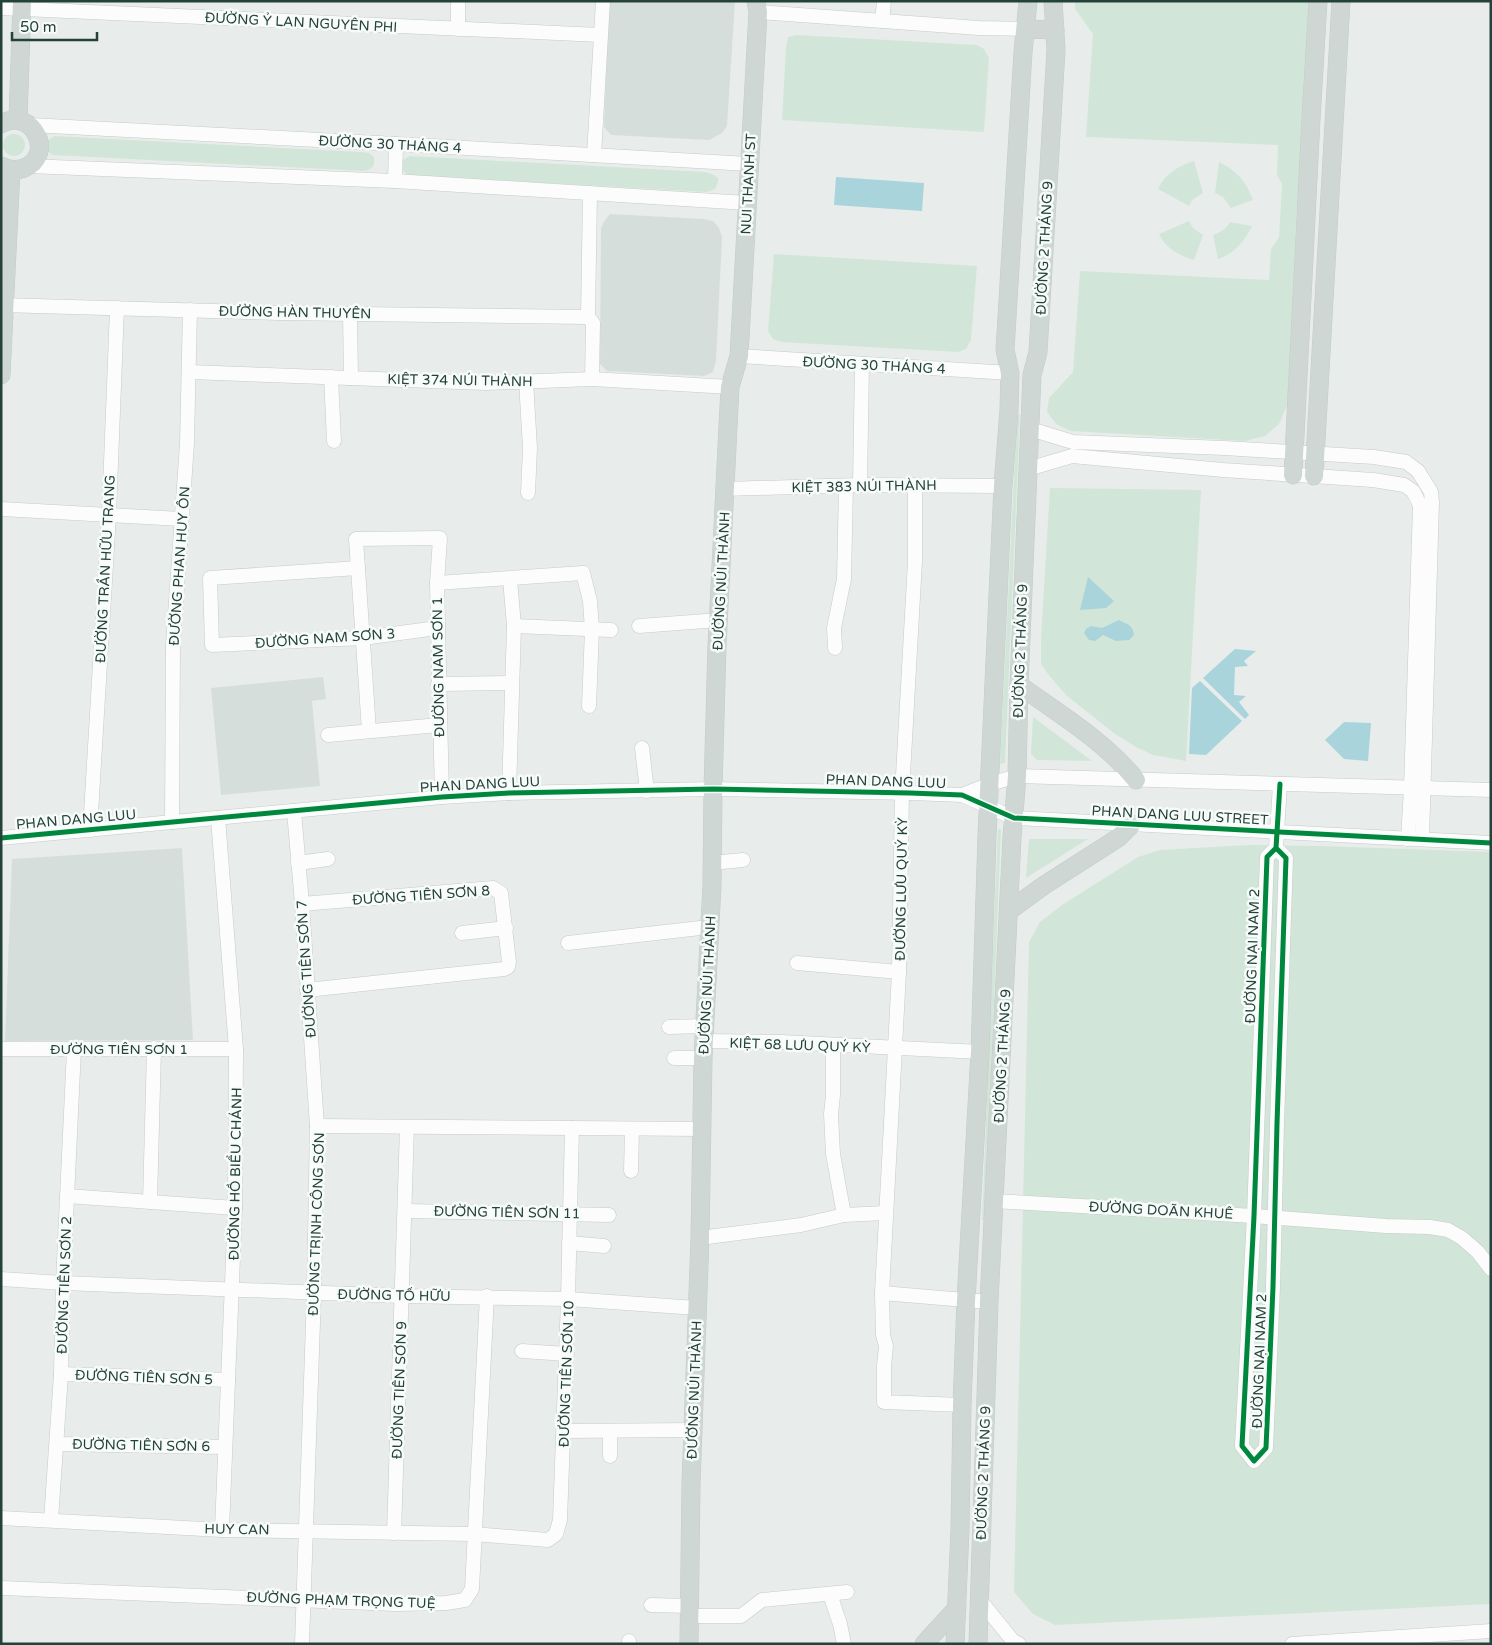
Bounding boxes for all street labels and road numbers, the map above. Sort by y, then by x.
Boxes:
street label: ĐƯỜNG Ỷ LAN NGUYÊN PHI [204,9,398,36]
street label: ĐƯỜNG 30 THÁNG 4 [318,132,462,157]
street label: NUI THANH ST [737,133,760,235]
street label: ĐƯỜNG 2 THÁNG 9 [1032,181,1057,316]
street label: ĐƯỜNG HÀN THUYÊN [218,303,372,322]
street label: ĐƯỜNG 30 THÁNG 4 [802,353,946,378]
street label: KIỆT 374 NÚI THÀNH [387,371,533,390]
street label: ĐƯỜNG TRẦN HỮU TRANG [92,475,119,663]
street label: KIỆT 383 NÚI THÀNH [791,477,937,496]
street label: ĐƯỜNG PHAN HUY ÔN [165,486,194,646]
street label: ĐƯỜNG NÚI THÀNH [709,511,734,651]
street label: ĐƯỜNG 2 THÁNG 9 [1010,584,1031,718]
street label: ĐƯỜNG NAM SƠN 1 [429,597,448,737]
street label: ĐƯỜNG NAM SƠN 3 [254,625,396,652]
street label: PHAN DANG LUU [825,771,947,792]
street label: PHAN DANG LUU [419,773,541,796]
street label: PHAN DANG LUU STREET [1091,802,1269,829]
street label: PHAN DANG LUU [15,806,137,833]
street label: ĐƯỜNG LƯU QUÝ KỲ [892,817,911,961]
street label: ĐƯỜNG TIÊN SƠN 8 [352,882,491,909]
street label: ĐƯỜNG NẠI NAM 2 [1242,888,1263,1024]
street label: ĐƯỜNG TIÊN SƠN 7 [293,899,320,1038]
street label: ĐƯỜNG NÚI THÀNH [695,915,720,1055]
street label: ĐƯỜNG 2 THÁNG 9 [990,989,1015,1124]
street label: KIỆT 68 LƯU QUÝ KỲ [729,1035,871,1056]
street label: ĐƯỜNG TIÊN SƠN 1 [50,1041,188,1058]
street label: ĐƯỜNG HỒ BIỂU CHÁNH [224,1087,246,1261]
street label: ĐƯỜNG TRỊNH CÔNG SƠN [305,1132,328,1316]
street label: ĐƯỜNG DOÃN KHUÊ [1088,1198,1234,1223]
street label: ĐƯỜNG TIÊN SƠN 11 [433,1203,581,1222]
street label: ĐƯỜNG TIÊN SƠN 2 [54,1216,75,1354]
street label: ĐƯỜNG TỐ HỮU [337,1286,451,1305]
street label: ĐƯỜNG NẠI NAM 2 [1249,1293,1270,1429]
street label: ĐƯỜNG TIÊN SƠN 10 [555,1300,578,1448]
street label: ĐƯỜNG NÚI THÀNH [684,1320,705,1460]
street label: ĐƯỜNG TIÊN SƠN 9 [389,1321,410,1459]
street label: ĐƯỜNG TIÊN SƠN 5 [75,1367,213,1388]
street label: ĐƯỜNG 2 THÁNG 9 [973,1406,994,1540]
street label: ĐƯỜNG TIÊN SƠN 6 [72,1436,210,1455]
street label: HUY CAN [204,1520,270,1539]
street label: ĐƯỜNG PHẠM TRỌNG TUỆ [246,1589,436,1612]

